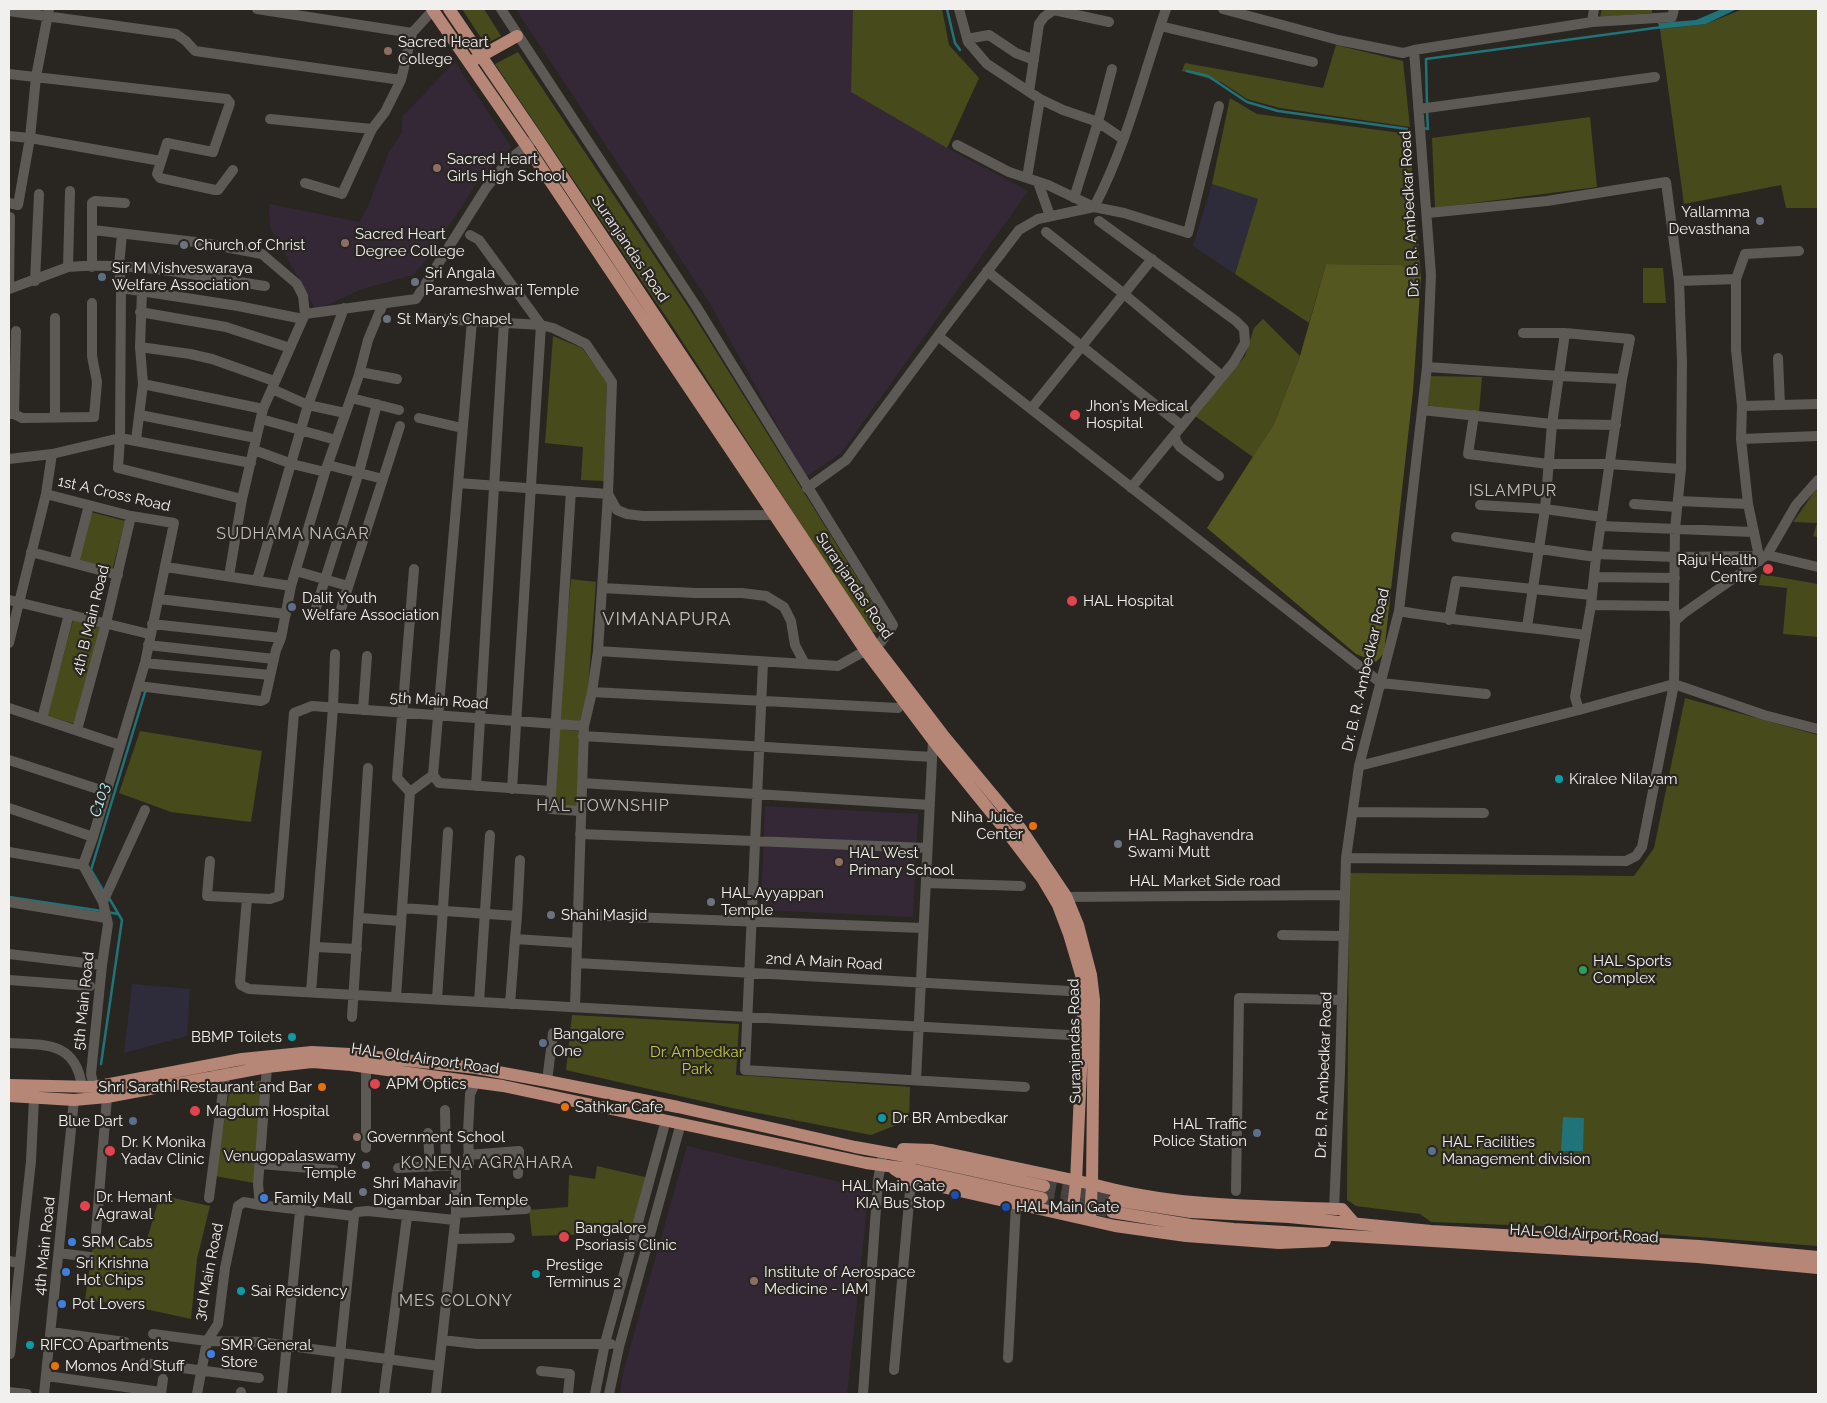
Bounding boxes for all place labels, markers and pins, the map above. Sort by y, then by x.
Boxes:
place label: Sacred Heart College [398,33,489,68]
marker: Sacred Heart College [382,45,394,57]
place label: Sacred Heart Girls High School [447,150,566,185]
marker: Sacred Heart Girls High School [431,162,443,174]
place label: Yallamma Devasthana [1669,203,1750,238]
marker: Yallamma Devasthana [1754,215,1766,227]
place label: Sacred Heart Degree College [355,225,465,260]
place label: Church of Christ [194,236,305,254]
marker: Sacred Heart Degree College [339,237,351,249]
marker: Church of Christ [178,239,190,251]
place label: Sir M Vishveswaraya Welfare Association [112,259,253,294]
place label: Sri Angala Parameshwari Temple [425,264,579,299]
marker: Sir M Vishveswaraya Welfare Association [96,271,108,283]
marker: Sri Angala Parameshwari Temple [409,276,421,288]
place label: St Mary’s Chapel [397,310,511,328]
marker: St Mary’s Chapel [381,313,393,325]
place label: Jhon's Medical Hospital [1086,397,1188,432]
marker: Jhon's Medical Hospital [1068,408,1082,422]
place label: Raju Health Centre [1677,551,1757,586]
marker: Raju Health Centre [1761,562,1775,576]
place label: Dalit Youth Welfare Association [302,589,439,624]
place label: HAL Hospital [1083,592,1174,610]
marker: HAL Hospital [1065,594,1079,608]
marker: Dalit Youth Welfare Association [286,601,298,613]
place label: Kiralee Nilayam [1569,770,1678,788]
marker: Kiralee Nilayam [1553,773,1565,785]
place label: Niha Juice Center [951,808,1023,843]
marker: Niha Juice Center [1027,820,1039,832]
place label: HAL Raghavendra Swami Mutt [1128,826,1254,861]
marker: HAL Raghavendra Swami Mutt [1112,838,1124,850]
place label: HAL West Primary School [849,844,954,879]
marker: HAL West Primary School [833,856,845,868]
place label: HAL Ayyappan Temple [721,884,824,919]
marker: HAL Ayyappan Temple [705,896,717,908]
place label: Shahi Masjid [561,906,647,924]
marker: Shahi Masjid [545,909,557,921]
place label: HAL Sports Complex [1593,952,1672,987]
marker: HAL Sports Complex [1577,964,1589,976]
place label: Bangalore One [553,1025,624,1060]
place label: BBMP Toilets [191,1028,282,1046]
marker: BBMP Toilets [286,1031,298,1043]
marker: Bangalore One [537,1037,549,1049]
place label: APM Optics [386,1075,467,1093]
marker: APM Optics [368,1077,382,1091]
place label: Shri Sarathi Restaurant and Bar [98,1078,312,1096]
marker: Shri Sarathi Restaurant and Bar [316,1081,328,1093]
place label: Sathkar Cafe [575,1098,663,1116]
marker: Sathkar Cafe [559,1101,571,1113]
place label: Magdum Hospital [206,1102,329,1120]
marker: Magdum Hospital [188,1104,202,1118]
place label: Dr BR Ambedkar [892,1109,1008,1127]
place label: Blue Dart [58,1112,123,1130]
marker: Dr BR Ambedkar [876,1112,888,1124]
marker: Blue Dart [127,1115,139,1127]
place label: HAL Traffic Police Station [1153,1115,1247,1150]
marker: HAL Traffic Police Station [1251,1127,1263,1139]
place label: Government School [367,1128,505,1146]
marker: Government School [351,1131,363,1143]
place label: Dr. K Monika Yadav Clinic [121,1133,206,1168]
place label: HAL Facilities Management division [1442,1133,1590,1168]
marker: Dr. K Monika Yadav Clinic [103,1144,117,1158]
marker: HAL Facilities Management division [1426,1145,1438,1157]
place label: Venugopalaswamy Temple [223,1147,356,1182]
marker: Venugopalaswamy Temple [360,1159,372,1171]
place label: Shri Mahavir Digambar Jain Temple [373,1174,528,1209]
place label: HAL Main Gate KIA Bus Stop [842,1177,945,1212]
marker: Shri Mahavir Digambar Jain Temple [357,1186,369,1198]
place label: Dr. Hemant Agrawal [96,1188,173,1223]
place label: Family Mall [274,1189,352,1207]
marker: HAL Main Gate KIA Bus Stop [949,1189,961,1201]
marker: Family Mall [258,1192,270,1204]
place label: HAL Main Gate [1016,1198,1119,1216]
marker: Dr. Hemant Agrawal [78,1199,92,1213]
marker: HAL Main Gate [1000,1201,1012,1213]
place label: Bangalore Psoriasis Clinic [575,1219,677,1254]
marker: Bangalore Psoriasis Clinic [557,1230,571,1244]
place label: SRM Cabs [82,1233,153,1251]
marker: SRM Cabs [66,1236,78,1248]
place label: Sri Krishna Hot Chips [76,1254,149,1289]
place label: Prestige Terminus 2 [546,1256,621,1291]
place label: Institute of Aerospace Medicine - IAM [764,1263,915,1298]
marker: Sri Krishna Hot Chips [60,1266,72,1278]
marker: Prestige Terminus 2 [530,1268,542,1280]
marker: Institute of Aerospace Medicine - IAM [748,1275,760,1287]
place label: Sai Residency [251,1282,347,1300]
marker: Sai Residency [235,1285,247,1297]
place label: Pot Lovers [72,1295,145,1313]
marker: Pot Lovers [56,1298,68,1310]
place label: RIFCO Apartments [40,1336,169,1354]
place label: SMR General Store [221,1336,311,1371]
marker: RIFCO Apartments [24,1339,36,1351]
marker: SMR General Store [205,1348,217,1360]
place label: Momos And Stuff [65,1357,184,1375]
marker: Momos And Stuff [49,1360,61,1372]

